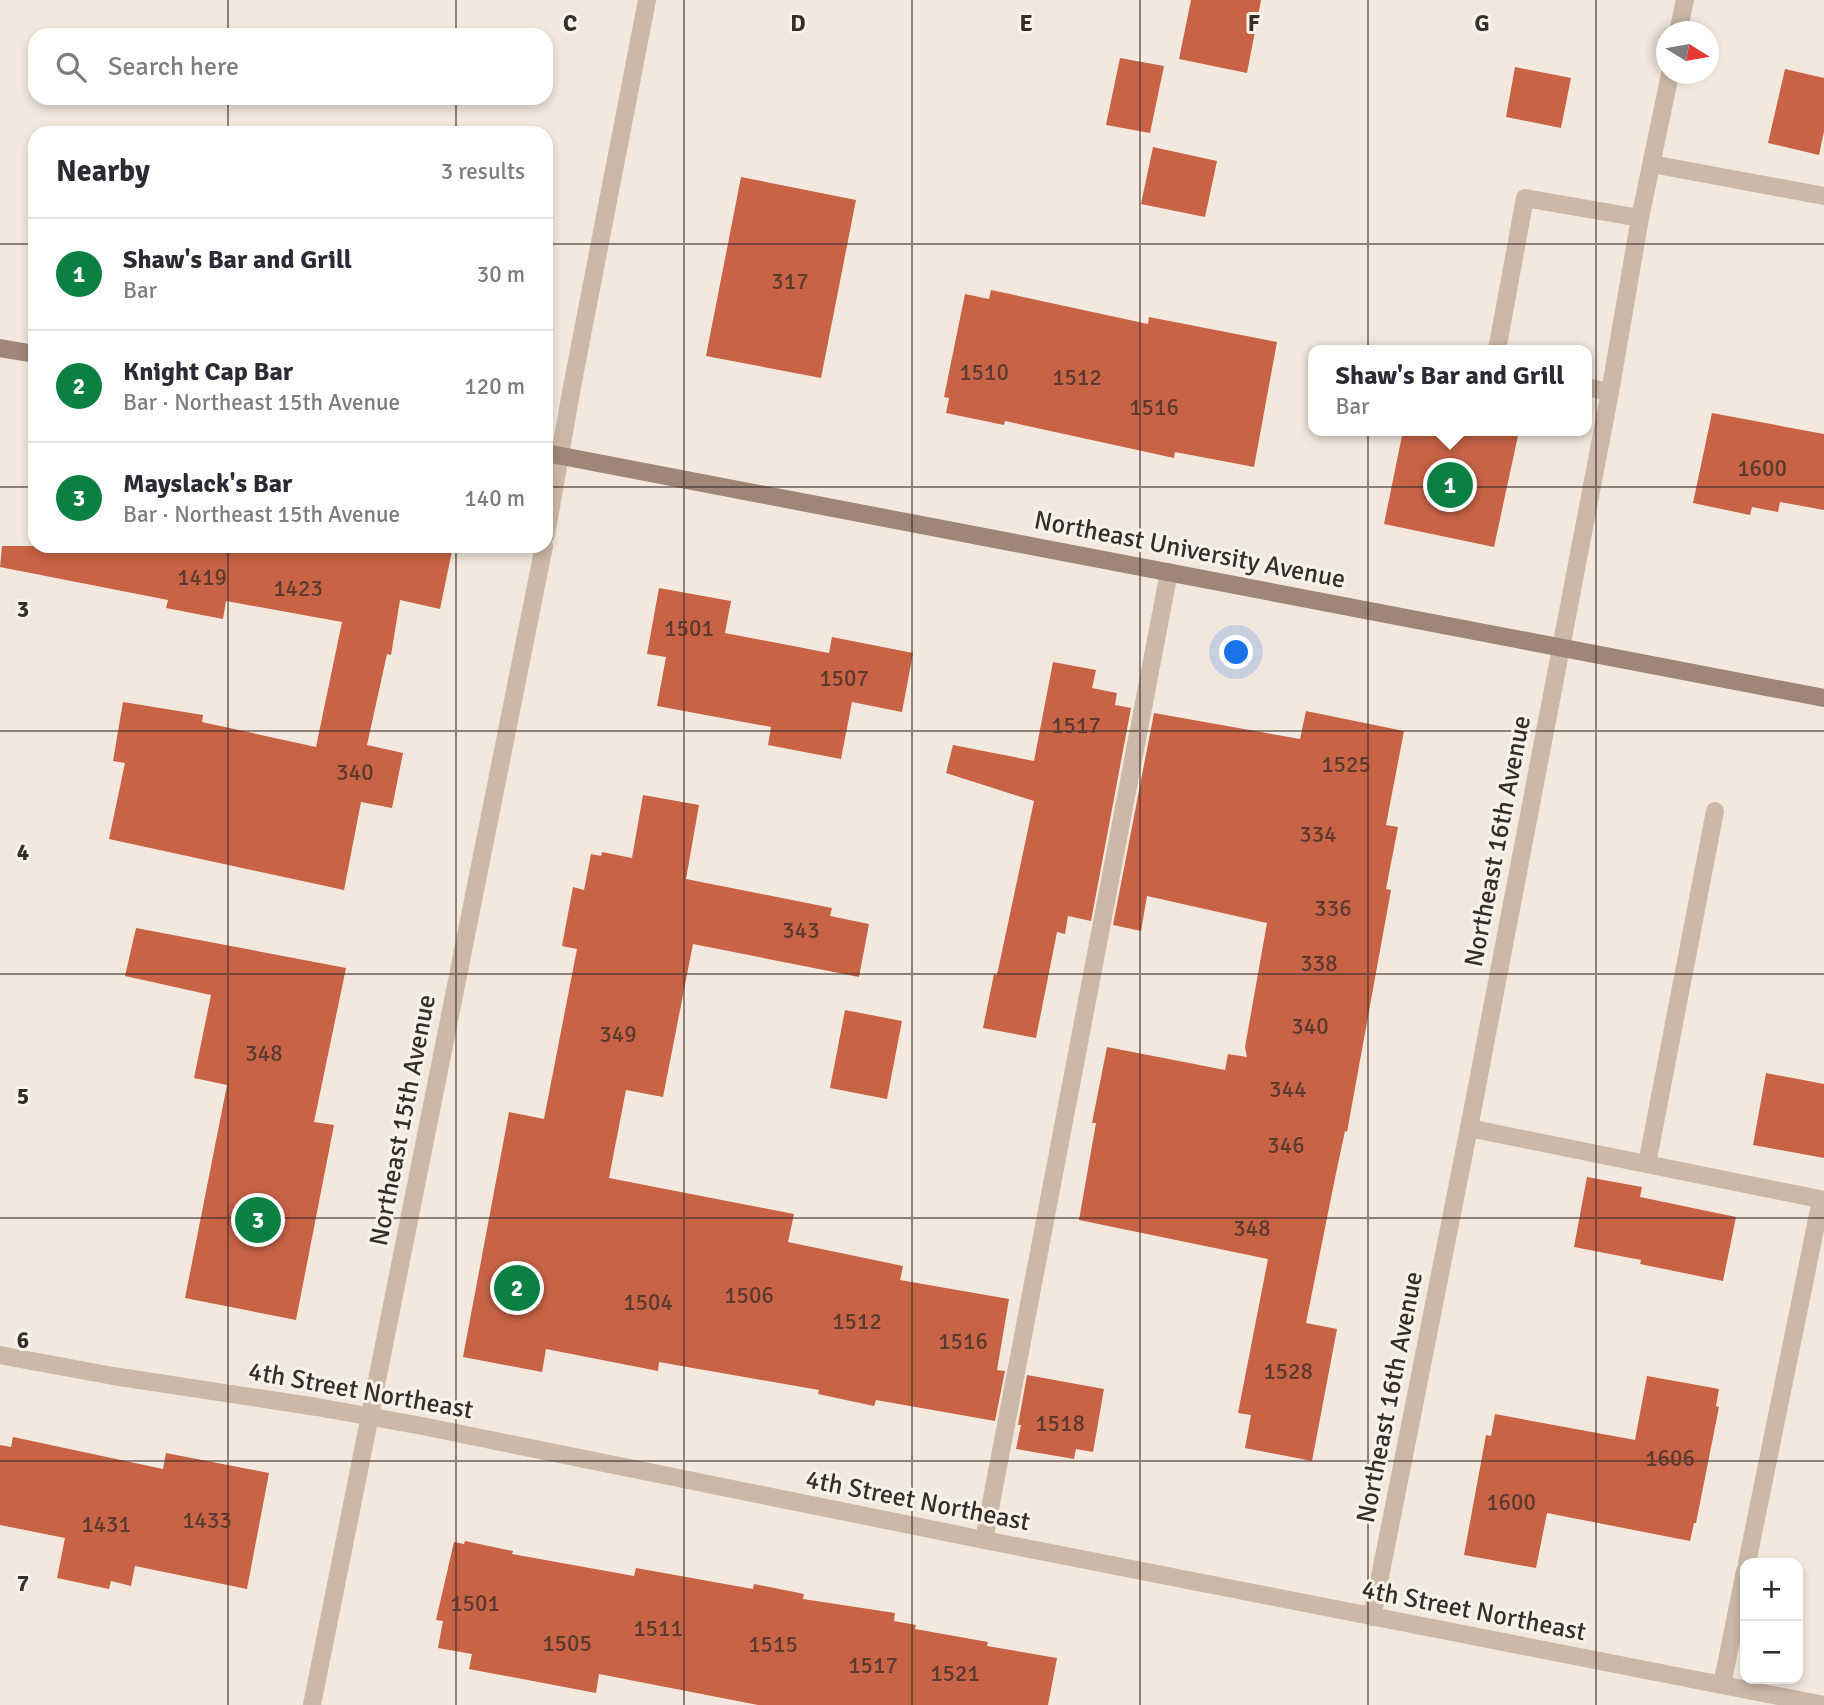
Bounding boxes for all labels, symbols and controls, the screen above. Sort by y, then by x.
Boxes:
text: C [563,9,577,38]
text: D [790,9,806,38]
text: E [1019,9,1033,38]
text: F [1248,9,1260,38]
text: G [1474,9,1490,38]
north arrow [1656,21,1719,84]
search box [28,28,553,105]
icon: search [52,48,90,86]
text: Search here [108,51,239,83]
text: Nearby [56,153,150,190]
text: 3 results [441,157,525,186]
text: Shaw's Bar and Grill [123,244,352,276]
text: 1 [73,260,85,289]
text: 30 m [477,260,525,289]
house number: 317 [771,267,809,296]
text: Bar [123,276,157,305]
popup [1308,345,1592,436]
text: Knight Cap Bar [123,356,293,388]
house number: 1510 [959,358,1009,387]
text: Shaw's Bar and Grill [1336,360,1564,392]
house number: 1512 [1052,363,1102,392]
text: 2 [73,372,85,401]
text: 120 m [464,372,525,401]
text: Bar · Northeast 15th Avenue [123,388,400,417]
text: Bar [1336,392,1370,421]
house number: 1516 [1129,393,1179,422]
house number: 1600 [1737,454,1787,483]
pin: 1 [1427,459,1473,511]
text: Mayslack's Bar [123,468,292,500]
text: 3 [73,484,85,513]
text: 140 m [464,484,525,513]
text: Bar · Northeast 15th Avenue [123,500,400,529]
street label: Northeast University Avenue [1032,504,1348,596]
house number: 1419 [177,563,227,592]
house number: 1423 [273,574,323,603]
text: 3 [17,595,29,624]
house number: 1501 [664,614,714,643]
your location [1219,635,1253,669]
house number: 1507 [819,664,869,693]
house number: 1517 [1051,711,1101,740]
street label: Northeast 16th Avenue [1458,713,1538,970]
house number: 1525 [1321,750,1371,779]
house number: 340 [336,758,374,787]
house number: 334 [1299,820,1337,849]
text: 4 [17,838,29,867]
house number: 336 [1314,894,1352,923]
house number: 343 [782,916,820,945]
house number: 338 [1300,949,1338,978]
street label: Northeast 15th Avenue [363,992,443,1249]
house number: 340 [1291,1012,1329,1041]
house number: 349 [599,1020,637,1049]
house number: 348 [245,1039,283,1068]
house number: 344 [1269,1075,1307,1104]
text: 5 [17,1082,29,1111]
house number: 346 [1267,1131,1305,1160]
pin: 3 [235,1194,281,1246]
house number: 348 [1233,1214,1271,1243]
pin: 2 [494,1262,540,1314]
street label: Northeast 16th Avenue [1350,1269,1430,1526]
house number: 1506 [724,1281,774,1310]
house number: 1504 [623,1288,673,1317]
house number: 1512 [832,1307,882,1336]
text: 6 [17,1326,29,1355]
house number: 1516 [938,1327,988,1356]
street label: 4th Street Northeast [246,1355,476,1427]
house number: 1528 [1263,1357,1313,1386]
house number: 1518 [1035,1409,1085,1438]
house number: 1606 [1645,1444,1695,1473]
street label: 4th Street Northeast [803,1464,1033,1538]
house number: 1600 [1486,1488,1536,1517]
house number: 1433 [182,1506,232,1535]
house number: 1431 [81,1510,131,1539]
map controls [1740,1558,1803,1684]
button: + [1740,1558,1803,1621]
text: 7 [17,1569,29,1598]
street label: 4th Street Northeast [1359,1574,1589,1648]
house number: 1501 [450,1589,500,1618]
house number: 1511 [633,1614,683,1643]
button: − [1740,1621,1803,1684]
house number: 1505 [542,1629,592,1658]
house number: 1515 [748,1630,798,1659]
house number: 1517 [848,1651,898,1680]
house number: 1521 [930,1659,980,1688]

